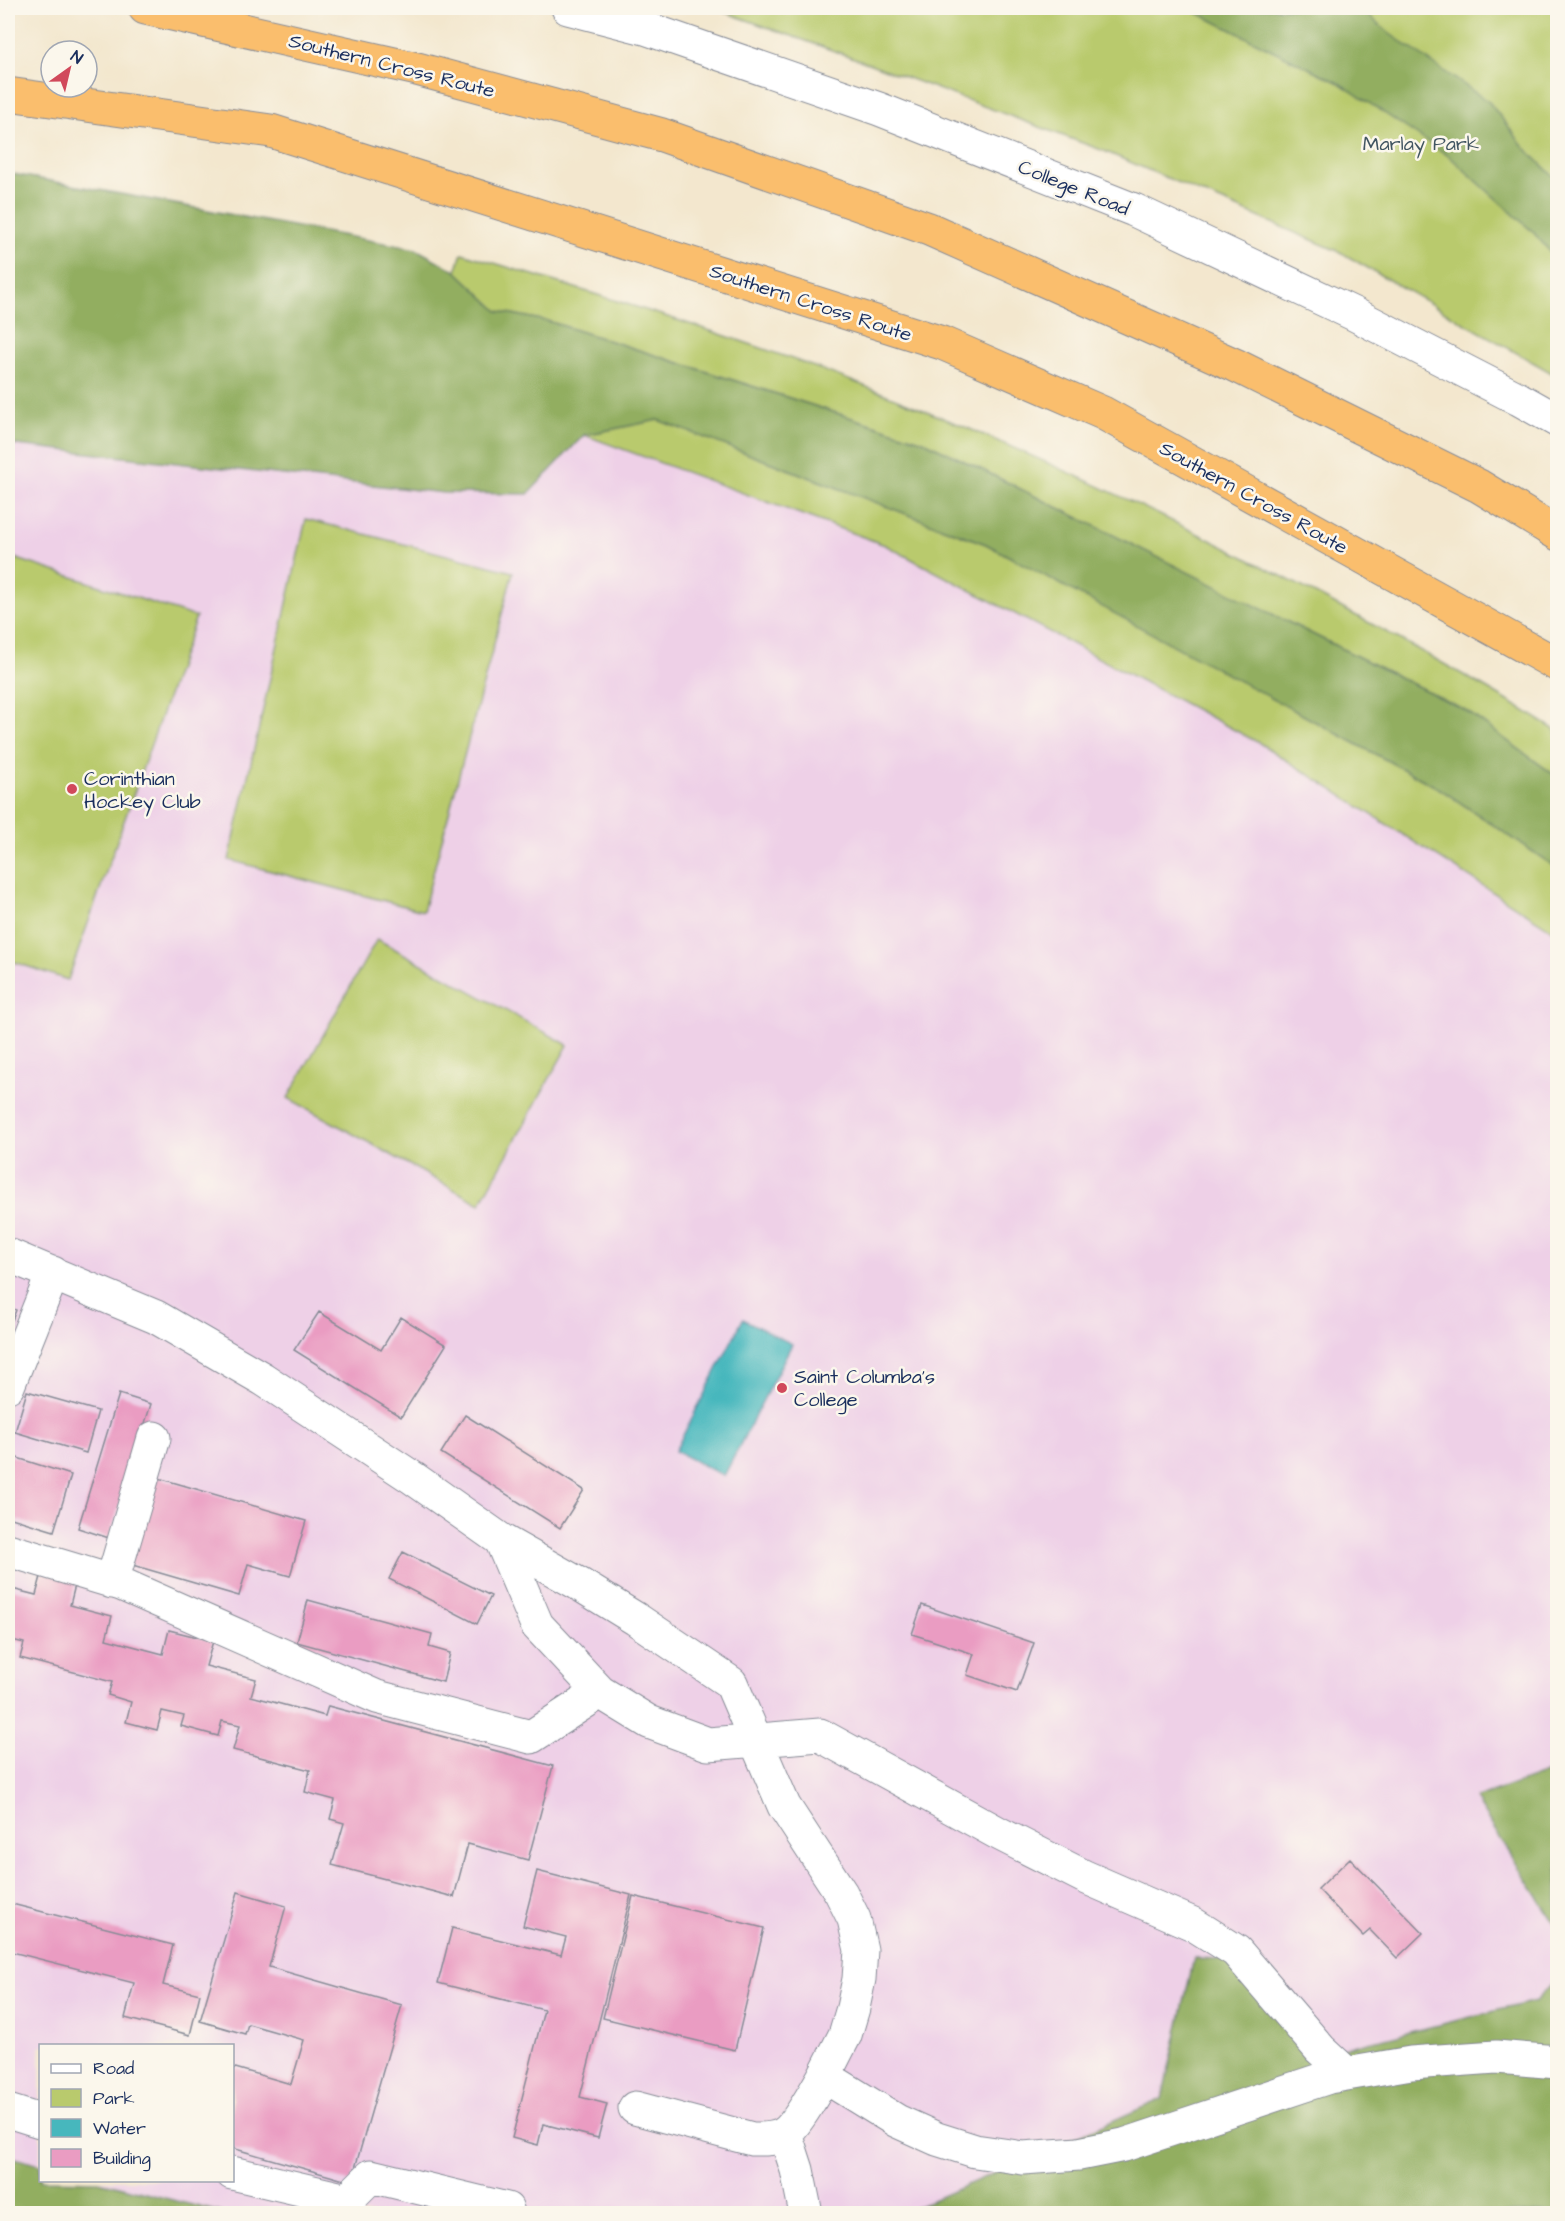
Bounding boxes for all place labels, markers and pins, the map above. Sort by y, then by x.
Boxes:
place label: Corinthian Hockey Club [84,765,201,817]
marker: Corinthian Hockey Club [65,782,79,796]
place label: Saint Columba's College [794,1363,935,1415]
marker: Saint Columba's College [775,1381,789,1395]

